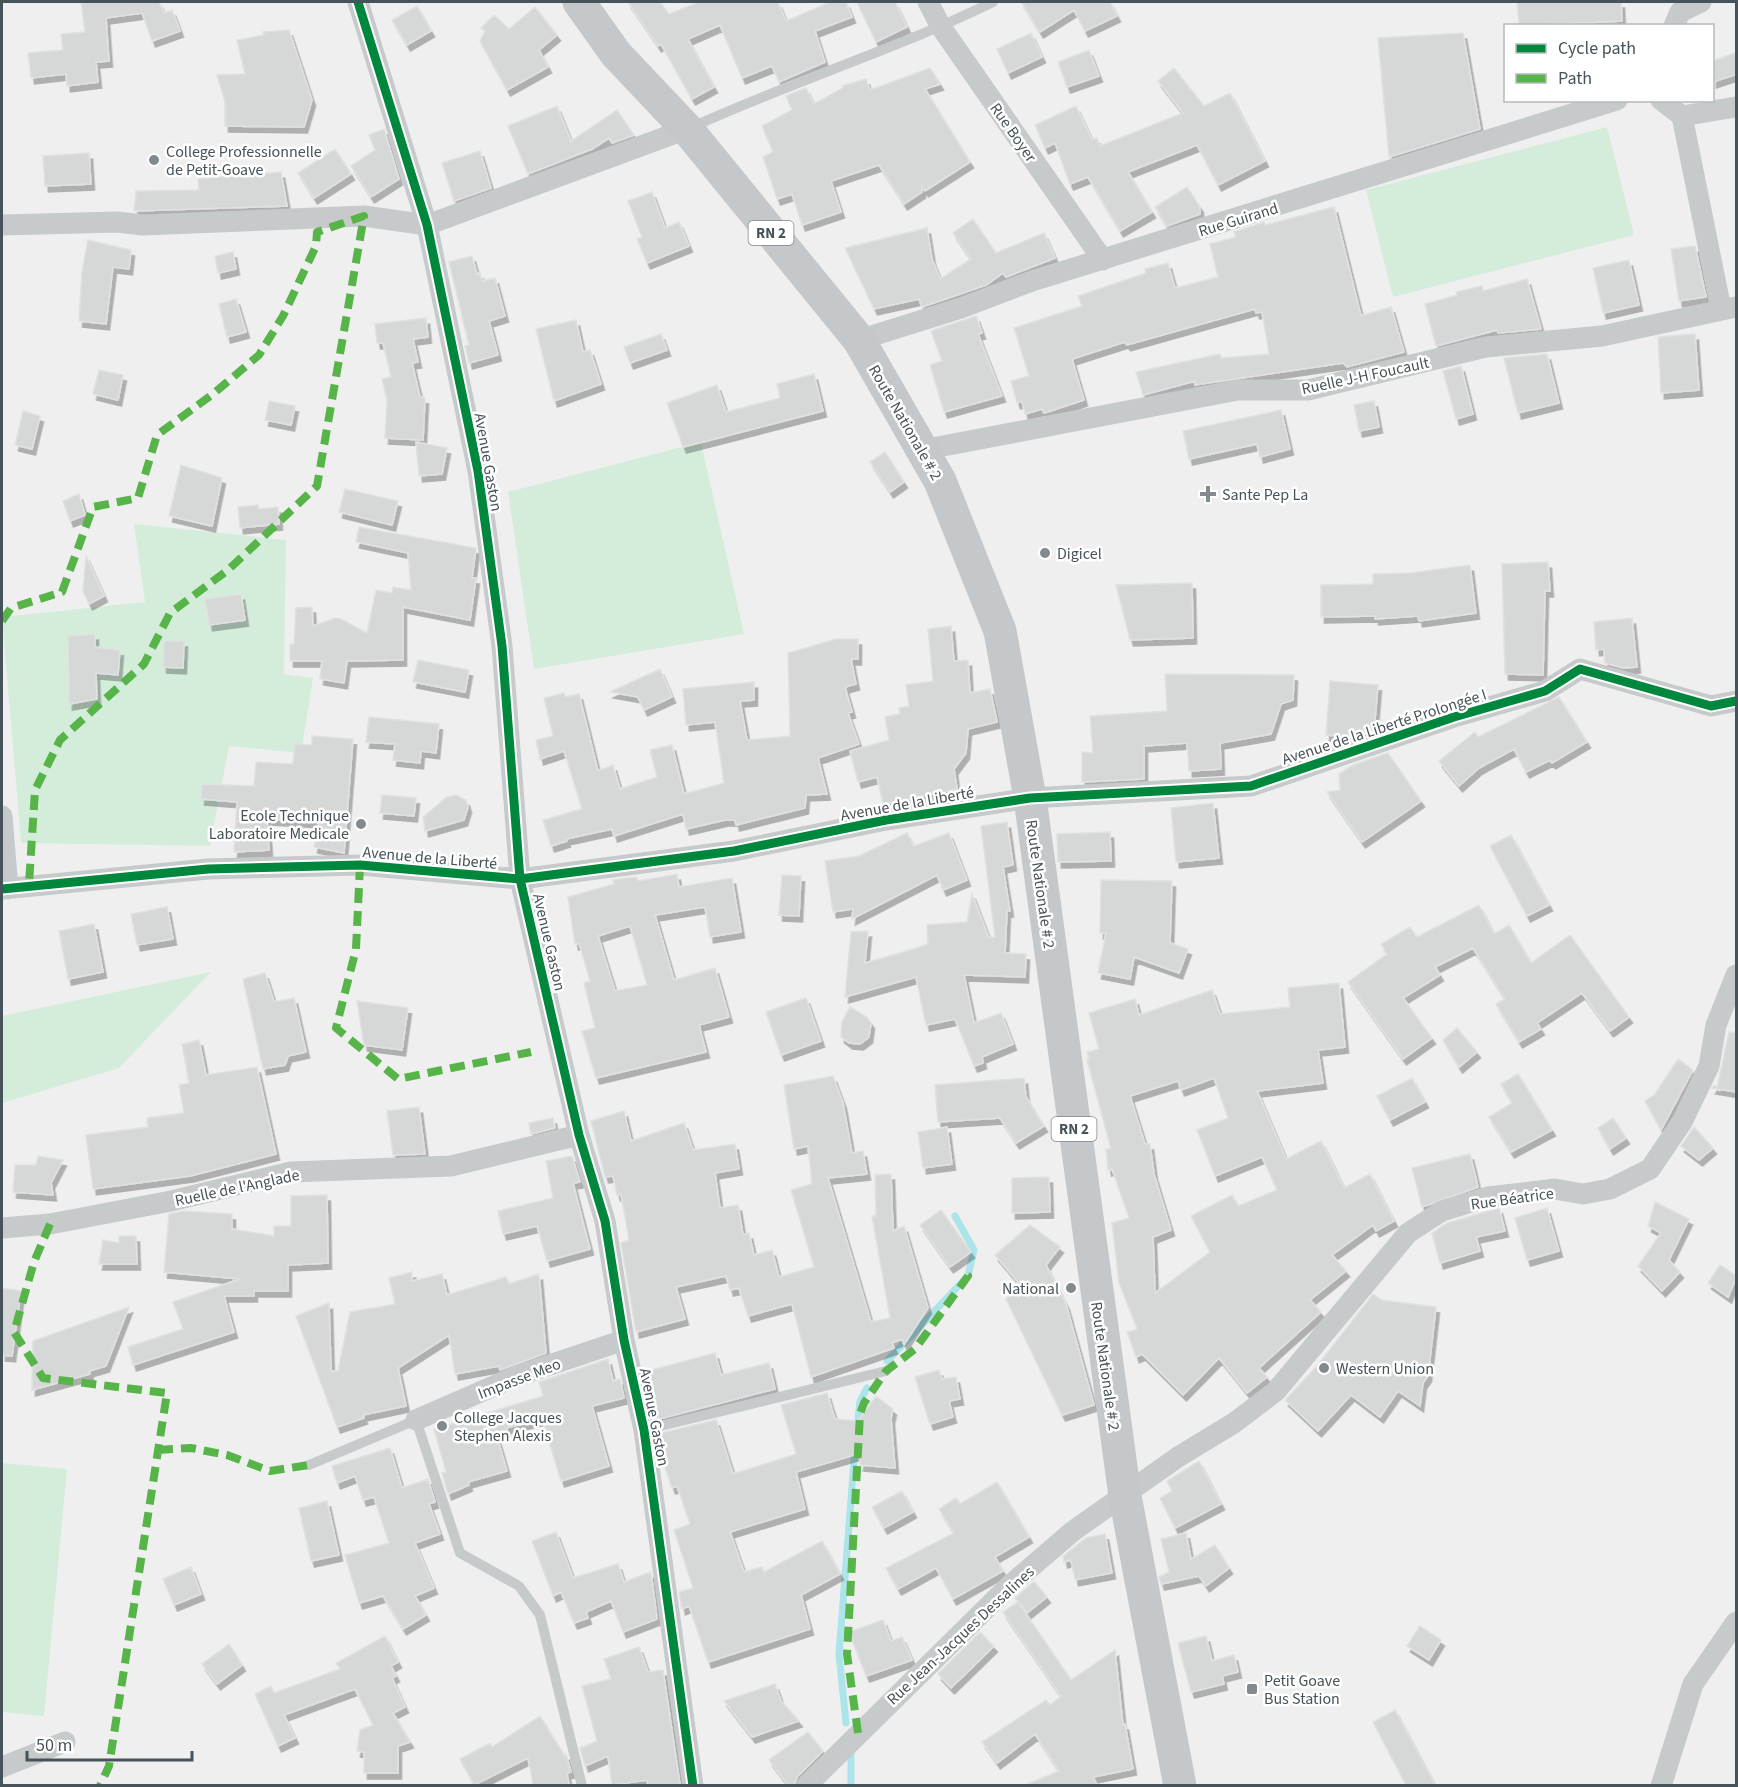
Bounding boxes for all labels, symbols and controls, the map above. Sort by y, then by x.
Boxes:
legend [1504,24,1714,102]
text: Cycle path [1558,36,1636,61]
text: Path [1558,66,1592,91]
street label: Rue Boyer [985,98,1042,167]
place label: College Professionnelle de Petit-Goave [166,141,322,181]
marker: College Professionnelle de Petit-Goave [147,153,161,167]
street label: Rue Guirand [1196,197,1281,243]
road number: RN 2 [748,221,794,245]
street label: Ruelle J-H Foucault [1299,352,1432,400]
street label: Route Nationale # 2 [863,361,947,484]
street label: Avenue Gaston [469,411,507,513]
place label: Sante Pep La [1222,484,1308,506]
marker: Sante Pep La [1199,485,1217,503]
place label: Digicel [1057,543,1102,565]
marker: Digicel [1038,546,1052,560]
street label: Avenue de la Liberté Prolongée I [1279,683,1489,770]
street label: Avenue de la Liberté [839,781,976,827]
place label: Ecole Technique Laboratoire Medicale [209,805,349,845]
marker: Ecole Technique Laboratoire Medicale [354,817,368,831]
street label: Route Nationale # 2 [1020,818,1060,950]
street label: Avenue de la Liberté [362,841,498,875]
street label: Avenue Gaston [527,891,571,993]
road number: RN 2 [1052,1117,1096,1141]
street label: Ruelle de l'Anglade [173,1164,302,1212]
street label: Rue Béatrice [1469,1182,1555,1216]
place label: National [1002,1278,1059,1300]
marker: National [1064,1281,1078,1295]
street label: Route Nationale # 2 [1085,1300,1125,1432]
street label: Impasse Meo [475,1353,564,1405]
place label: Western Union [1336,1358,1434,1380]
marker: Western Union [1317,1361,1331,1375]
street label: Avenue Gaston [634,1366,674,1468]
place label: College Jacques Stephen Alexis [454,1407,562,1447]
marker: College Jacques Stephen Alexis [435,1419,449,1433]
street label: Rue Jean-Jacques Dessalines [882,1561,1040,1710]
place label: Petit Goave Bus Station [1264,1670,1340,1710]
marker: Petit Goave Bus Station [1245,1682,1259,1696]
scale bar [27,1724,192,1762]
text: 50 m [36,1733,72,1758]

